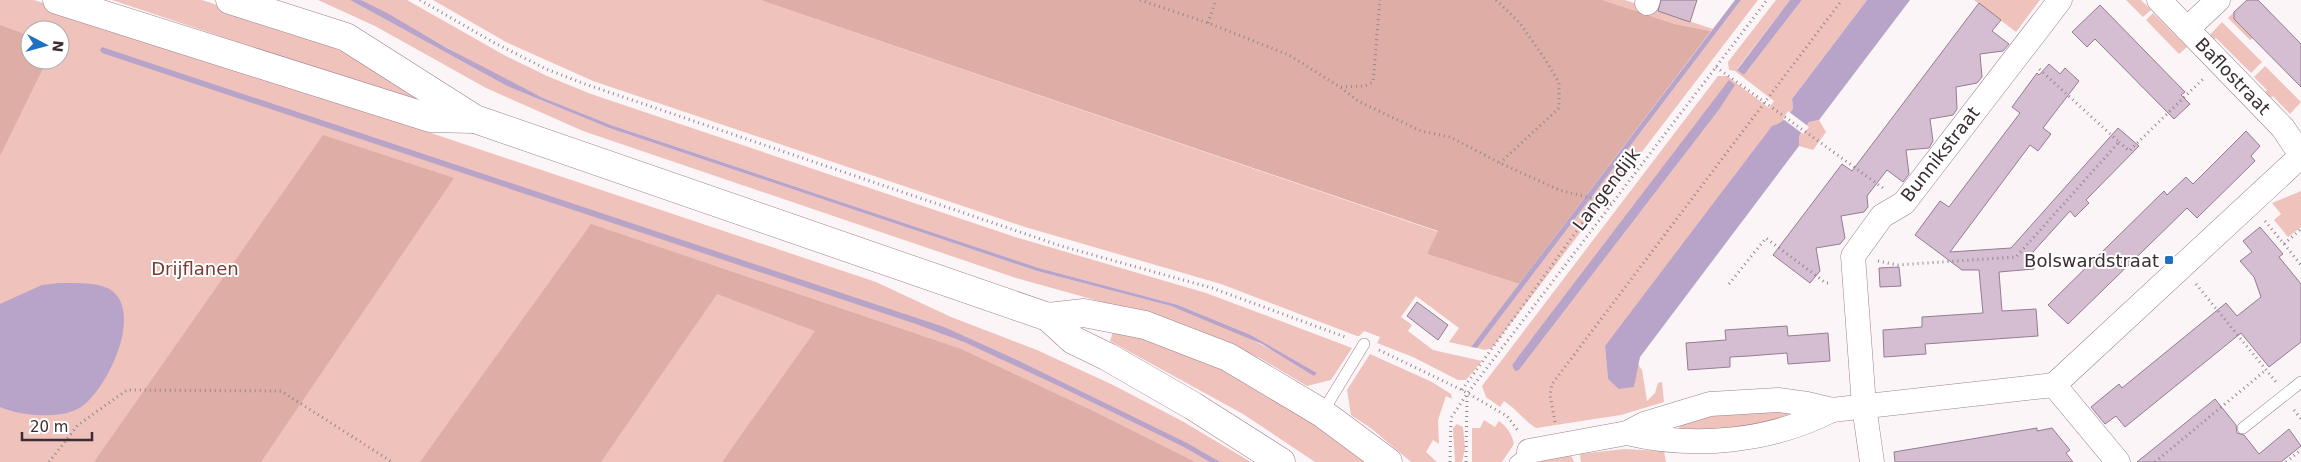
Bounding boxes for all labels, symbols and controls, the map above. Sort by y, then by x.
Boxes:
north arrow [20,20,70,70]
street label: Baflostraat [2191,33,2275,119]
text: N [49,40,66,53]
street label: Bunnikstraat [1896,102,1984,206]
street label: Langendijk [1568,143,1644,235]
place label: Bolswardstraat [2024,250,2159,271]
marker: Bolswardstraat [2163,254,2175,266]
park label: Drijflanen [151,258,239,279]
scale bar [22,410,92,442]
text: 20 m [30,418,68,436]

